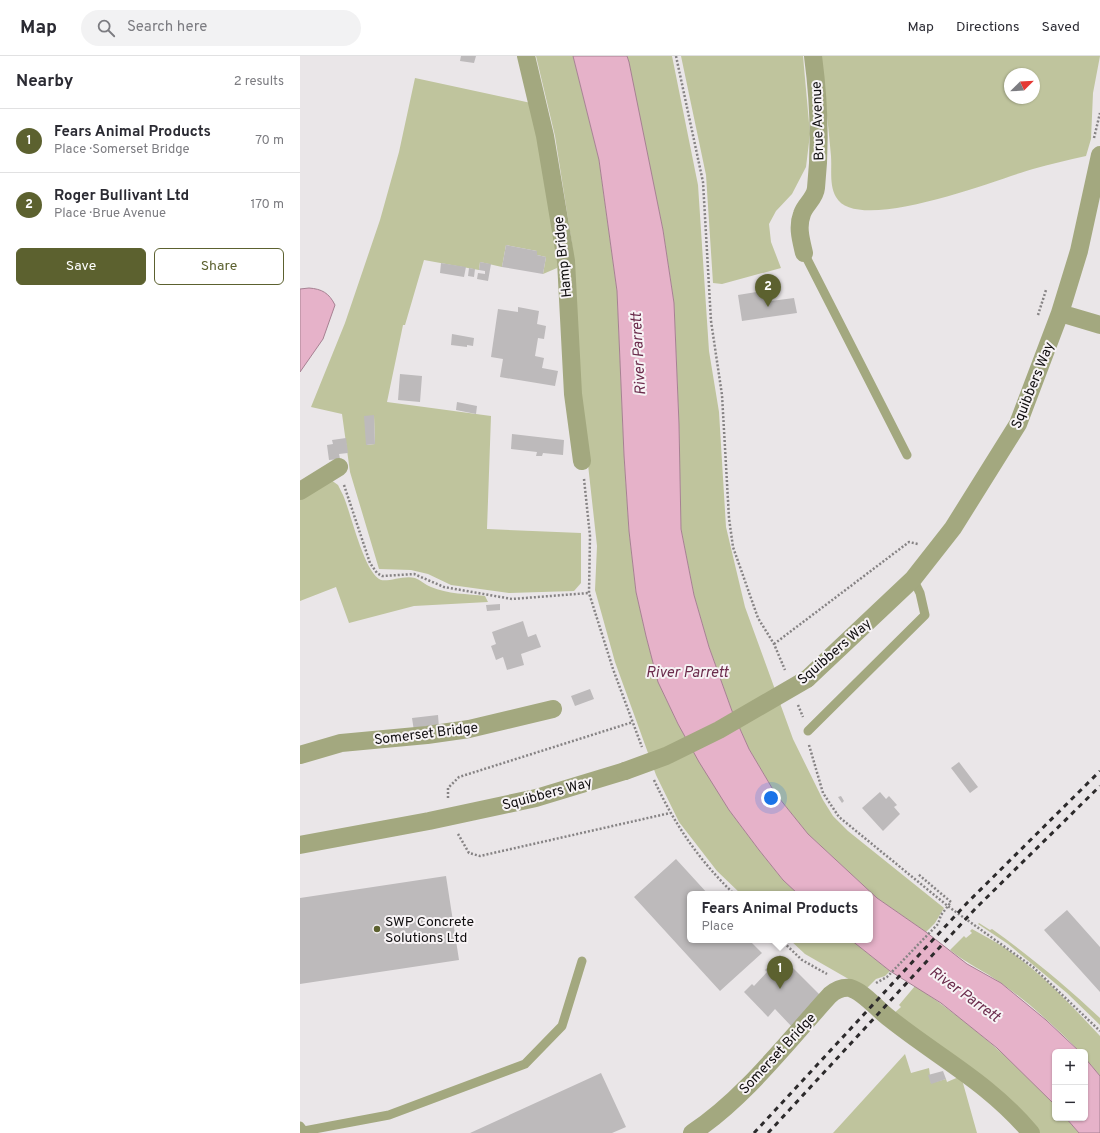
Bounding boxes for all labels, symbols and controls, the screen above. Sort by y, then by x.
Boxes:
search box [81,10,361,46]
text: Map [20,16,57,40]
icon: search [95,17,117,39]
text: Search here [127,18,207,37]
text: Map [908,19,934,36]
text: Directions [956,19,1020,36]
text: Saved [1042,19,1080,36]
north arrow [1004,68,1040,104]
text: Nearby [16,71,73,93]
text: 2 results [234,74,284,90]
street label: Brue Avenue [809,81,828,161]
text: Fears Animal Products [54,123,211,142]
text: 1 [26,133,32,149]
text: 70 m [255,133,284,149]
text: Place · Somerset Bridge [54,142,190,158]
text: Roger Bullivant Ltd [54,187,189,206]
text: 2 [25,197,33,213]
text: 170 m [250,197,284,213]
text: Place · Brue Avenue [54,206,166,222]
street label: Hamp Bridge [551,215,576,298]
button: Save [16,248,146,285]
button: Share [154,248,284,285]
pin: 2 [755,274,781,307]
water label: River Parrett [628,311,651,396]
street label: Squibbers Way [1008,340,1059,431]
street label: Squibbers Way [795,615,875,689]
water label: River Parrett [646,664,729,683]
street label: Somerset Bridge [373,720,479,749]
street label: Squibbers Way [501,774,594,815]
your location [761,788,781,808]
popup [687,891,873,943]
text: Fears Animal Products [702,900,858,919]
place label: SWP Concrete Solutions Ltd [385,914,474,947]
text: Place [702,919,734,935]
marker: SWP Concrete Solutions Ltd [372,924,382,934]
pin: 1 [767,956,793,989]
water label: River Parrett [925,963,1004,1028]
street label: Somerset Bridge [736,1010,820,1098]
map controls [1052,1049,1088,1121]
button: + [1052,1049,1088,1085]
button: − [1052,1085,1088,1121]

